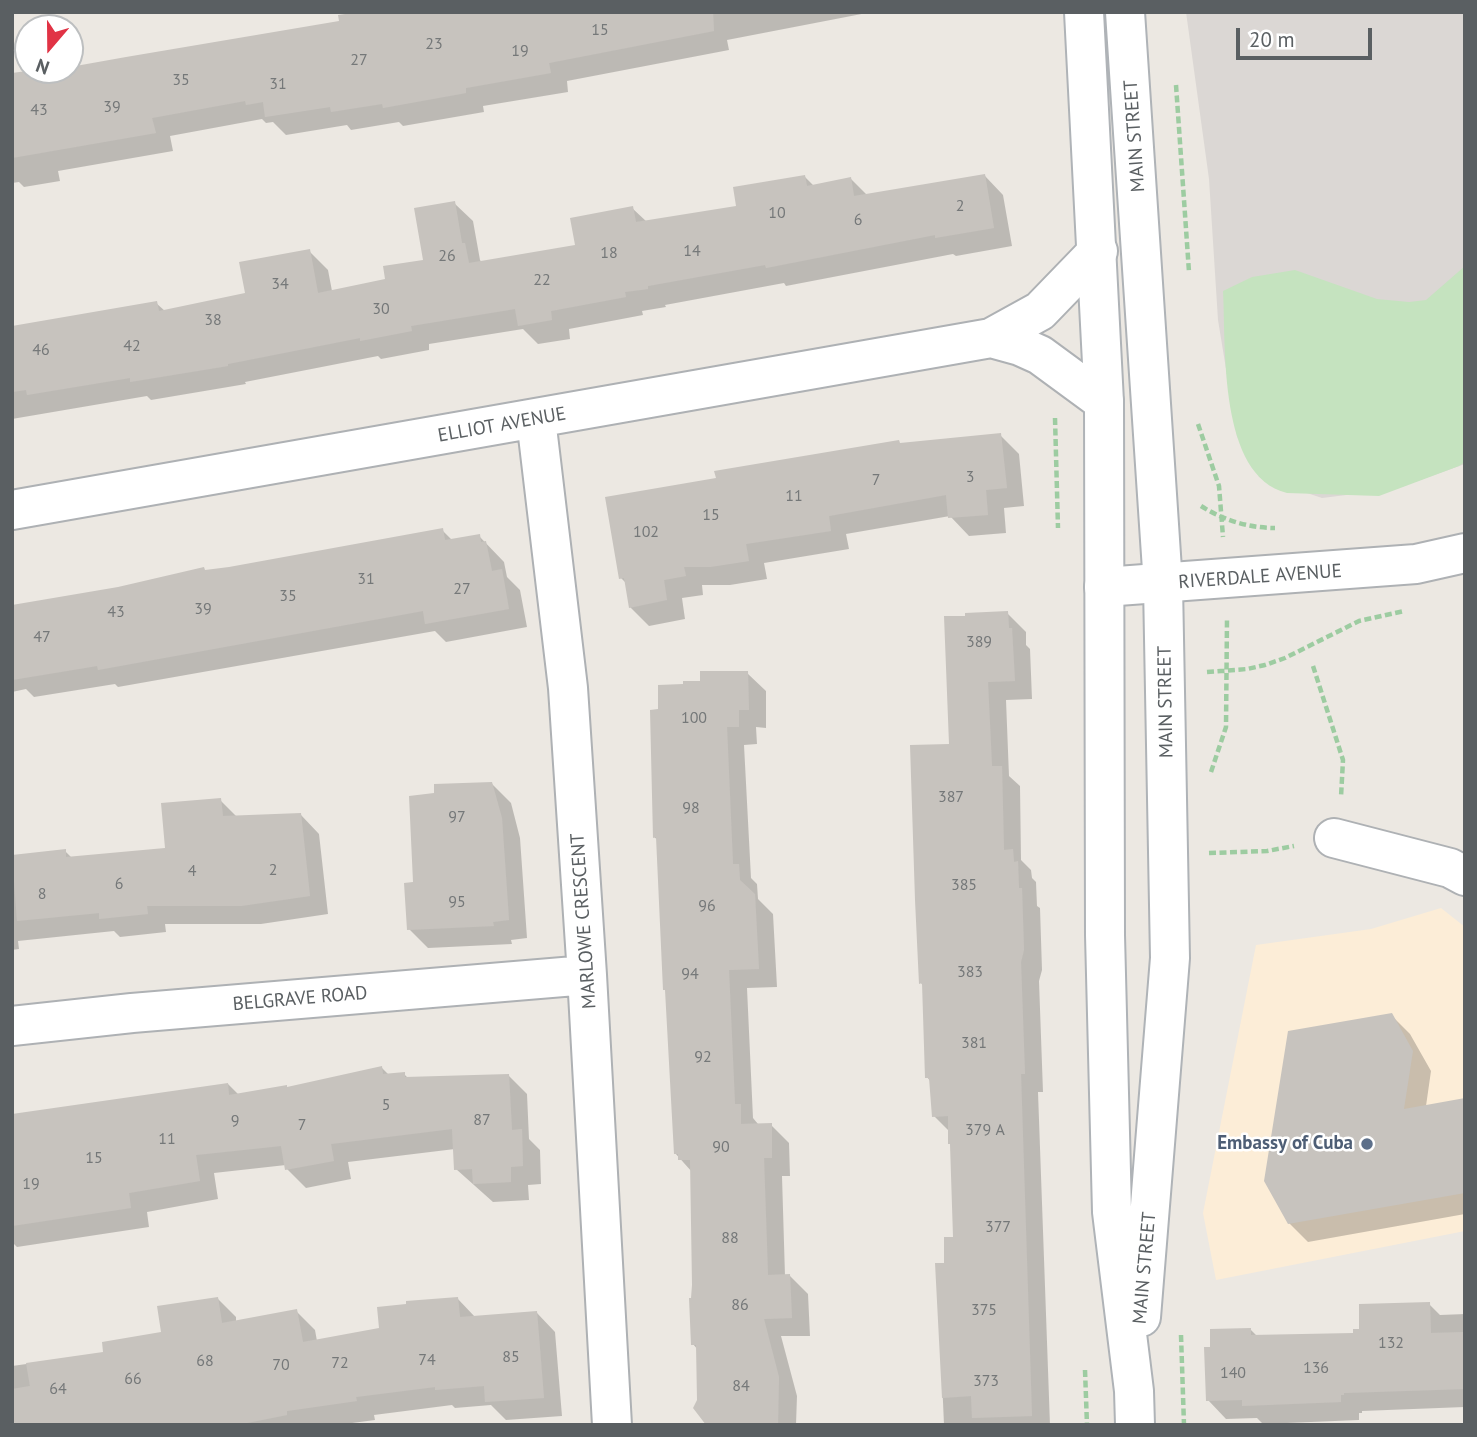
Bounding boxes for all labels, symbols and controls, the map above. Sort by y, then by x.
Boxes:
north arrow [14,14,84,84]
scale bar [1239,14,1376,58]
house number: 15 [591,20,609,40]
text: 20 m [1249,26,1295,53]
house number: 23 [425,34,443,54]
house number: 19 [511,41,529,61]
house number: 27 [350,50,368,70]
text: N [33,53,52,80]
house number: 35 [172,70,190,90]
house number: 31 [269,74,287,94]
street label: MAIN STREET [1120,79,1150,193]
house number: 39 [103,97,121,117]
house number: 43 [30,100,48,120]
house number: 2 [956,196,964,216]
house number: 10 [768,203,786,223]
house number: 6 [854,210,862,230]
house number: 14 [683,241,701,261]
house number: 18 [600,243,618,263]
house number: 26 [438,246,456,266]
house number: 22 [533,270,551,290]
house number: 34 [271,274,289,294]
house number: 30 [372,299,390,319]
house number: 38 [204,310,222,330]
house number: 42 [123,336,141,356]
house number: 46 [32,340,50,360]
street label: ELLIOT AVENUE [436,403,568,447]
house number: 3 [966,467,974,487]
house number: 7 [872,470,880,490]
house number: 11 [785,486,803,506]
house number: 15 [702,505,720,525]
house number: 102 [633,522,659,542]
street label: RIVERDALE AVENUE [1177,560,1343,594]
house number: 31 [357,569,375,589]
house number: 27 [453,579,471,599]
house number: 35 [279,586,297,606]
house number: 39 [194,599,212,619]
house number: 43 [107,602,125,622]
house number: 47 [33,627,51,647]
house number: 389 [966,632,992,652]
street label: MAIN STREET [1154,646,1178,758]
house number: 100 [681,708,707,728]
house number: 387 [938,787,964,807]
house number: 98 [682,798,700,818]
house number: 97 [448,807,466,827]
street label: MARLOWE CRESCENT [566,832,602,1010]
house number: 2 [269,860,277,880]
house number: 4 [188,861,196,881]
house number: 6 [115,874,123,894]
house number: 385 [951,875,977,895]
house number: 8 [38,884,46,904]
house number: 95 [448,892,466,912]
house number: 96 [698,896,716,916]
house number: 383 [957,962,983,982]
house number: 94 [681,964,699,984]
street label: BELGRAVE ROAD [232,982,368,1016]
house number: 381 [961,1033,987,1053]
house number: 92 [694,1047,712,1067]
house number: 5 [382,1095,390,1115]
house number: 87 [473,1110,491,1130]
house number: 9 [231,1111,239,1131]
house number: 7 [298,1115,306,1135]
house number: 379 A [965,1120,1005,1140]
house number: 11 [158,1129,176,1149]
place label: Embassy of Cuba [1217,1133,1353,1155]
marker: Embassy of Cuba [1359,1136,1375,1152]
house number: 90 [712,1137,730,1157]
house number: 15 [85,1148,103,1168]
house number: 19 [22,1174,40,1194]
street label: MAIN STREET [1129,1211,1161,1325]
house number: 377 [985,1217,1011,1237]
house number: 88 [721,1228,739,1248]
house number: 86 [731,1295,749,1315]
house number: 375 [971,1300,997,1320]
house number: 132 [1378,1333,1404,1353]
house number: 85 [502,1347,520,1367]
house number: 74 [418,1350,436,1370]
house number: 68 [196,1351,214,1371]
house number: 72 [331,1353,349,1373]
house number: 70 [272,1355,290,1375]
house number: 136 [1303,1358,1329,1378]
house number: 140 [1220,1363,1246,1383]
house number: 66 [124,1369,142,1389]
house number: 373 [973,1371,999,1391]
house number: 84 [732,1376,750,1396]
house number: 64 [49,1379,67,1399]

